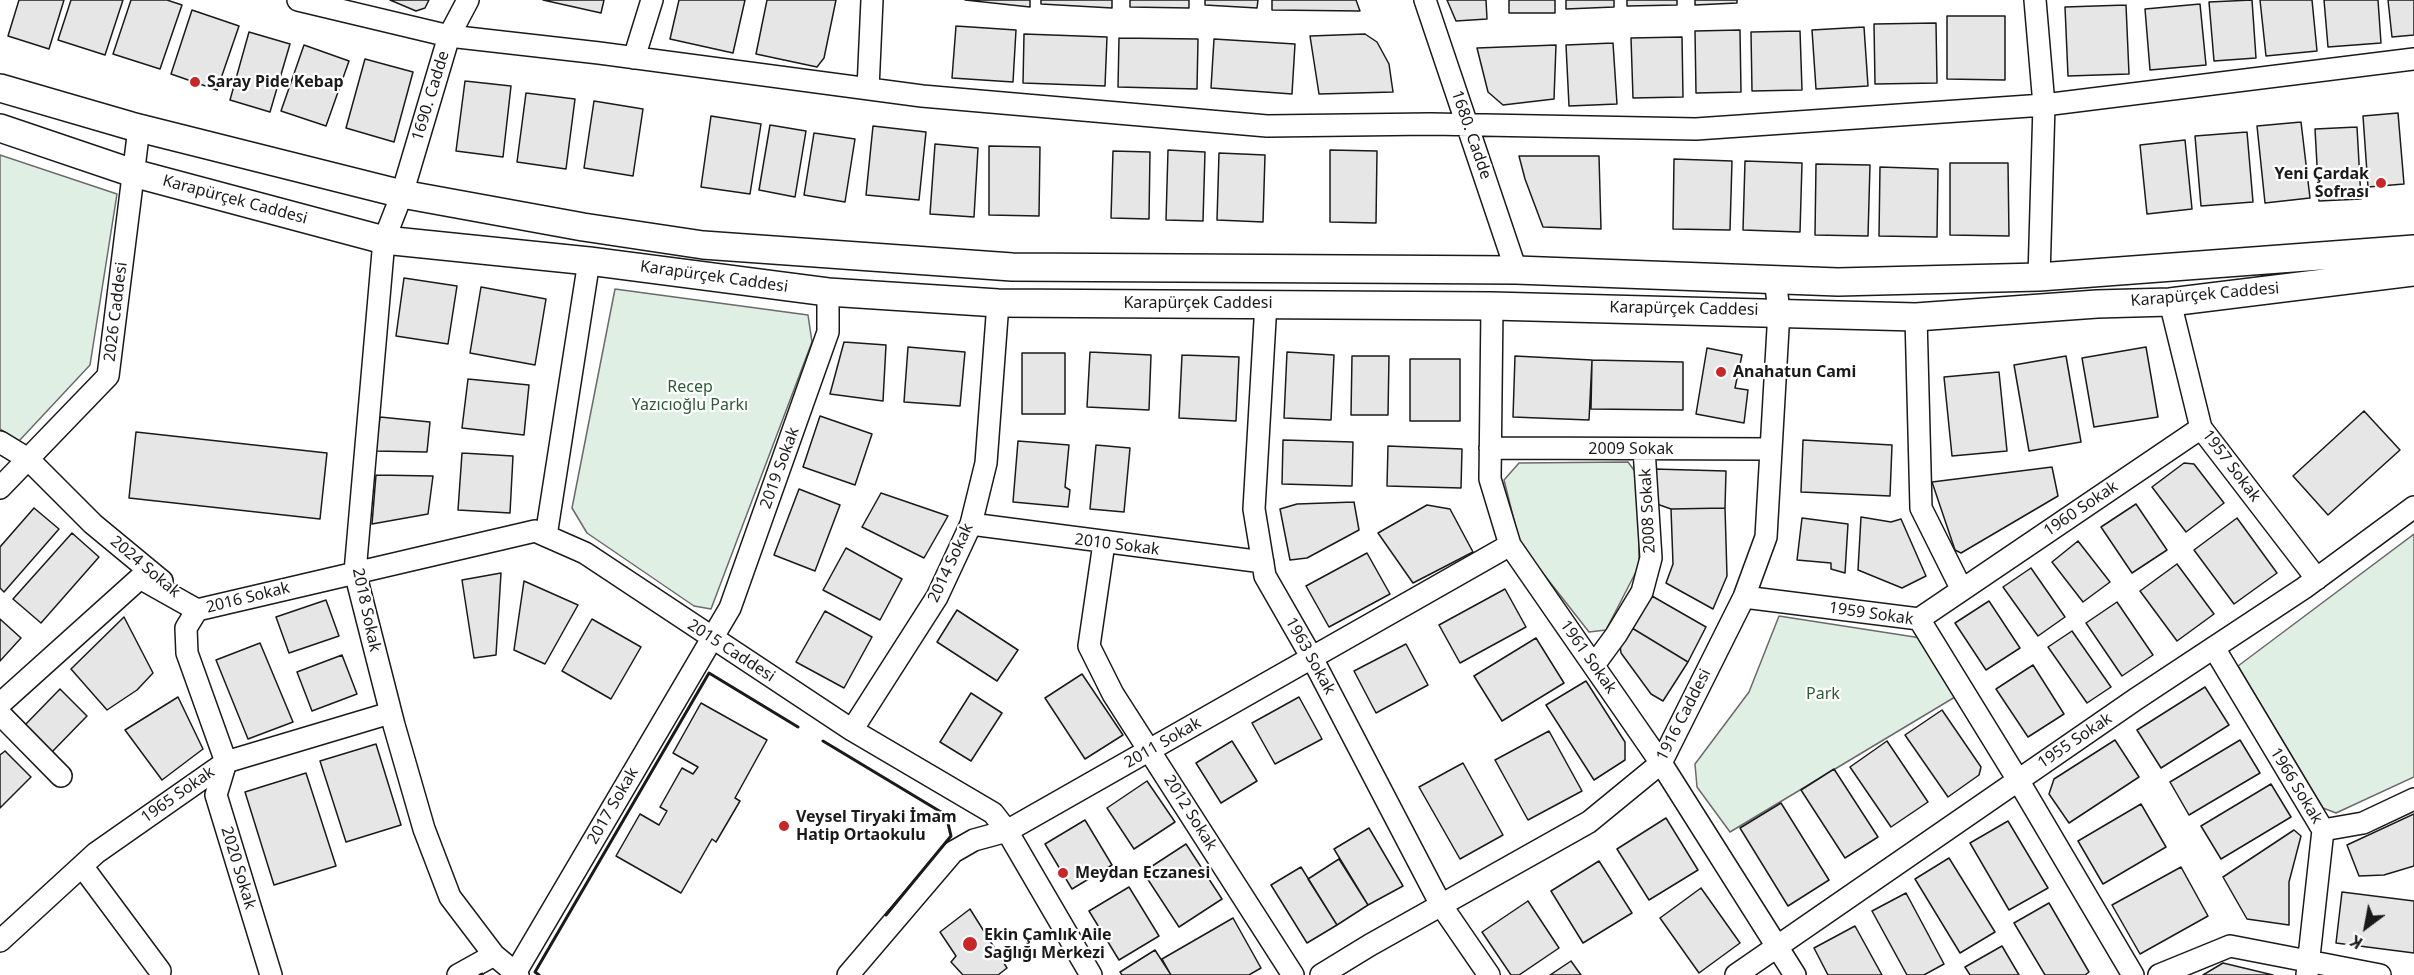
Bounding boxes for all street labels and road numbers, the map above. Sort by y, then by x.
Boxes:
street label: 1690. Cadde [408,49,454,143]
street label: 1680. Cadde [1447,88,1495,182]
street label: Karapürçek Caddesi [160,171,310,229]
street label: Karapürçek Caddesi [639,257,789,297]
street label: 2026 Caddesi [100,261,132,363]
street label: Karapürçek Caddesi [2130,279,2280,311]
street label: Karapürçek Caddesi [1123,293,1273,313]
street label: Karapürçek Caddesi [1609,298,1759,320]
street label: 2019 Sokak [756,425,804,511]
street label: 1957 Sokak [2198,426,2264,506]
street label: 2009 Sokak [1588,439,1674,459]
street label: 2008 Sokak [1636,468,1660,554]
street label: 1960 Sokak [2040,477,2122,541]
street label: 2014 Sokak [924,520,978,606]
street label: 2010 Sokak [1073,530,1161,560]
street label: 2024 Sokak [106,532,184,602]
street label: 2018 Sokak [348,566,384,654]
street label: 2016 Sokak [204,578,292,618]
street label: 1959 Sokak [1827,599,1915,629]
street label: 1963 Sokak [1281,614,1339,698]
street label: 2015 Caddesi [684,616,778,686]
street label: 1961 Sokak [1556,617,1620,697]
street label: 1916 Caddesi [1653,666,1715,764]
street label: 1955 Sokak [2034,709,2116,773]
street label: 2011 Sokak [1121,713,1205,773]
street label: 1966 Sokak [2266,744,2326,828]
street label: 1965 Sokak [138,763,218,827]
street label: 2017 Sokak [583,764,643,848]
street label: 2012 Sokak [1159,772,1221,854]
street label: 2020 Sokak [216,824,260,912]

